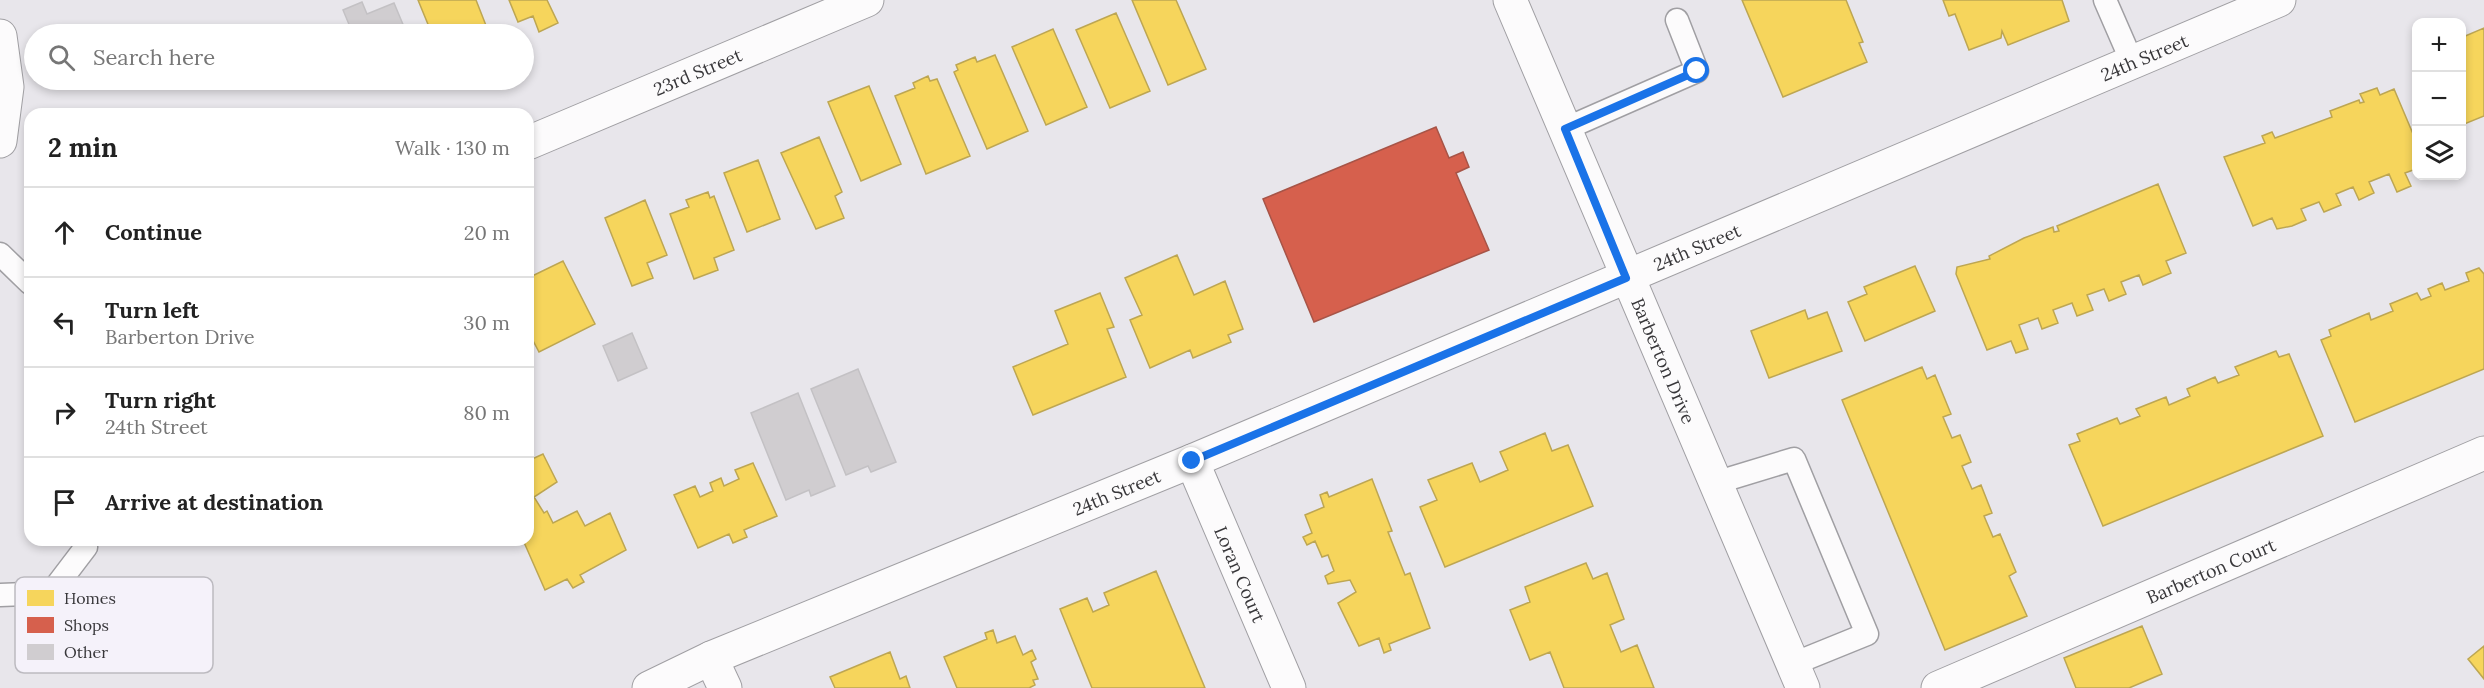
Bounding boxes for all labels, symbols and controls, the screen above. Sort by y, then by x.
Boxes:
map controls [2412,18,2466,180]
button: + [2412,18,2466,72]
search box [24,24,534,90]
street label: 24th Street [2097,28,2191,86]
icon: search [45,41,78,74]
text: Search here [93,43,215,71]
street label: 23rd Street [650,43,745,100]
route start [1683,57,1709,83]
button: − [2412,72,2466,126]
button: layers [2412,126,2466,180]
text: 2 min [48,131,118,164]
text: Walk · 130 m [395,135,510,160]
icon: ahead [48,216,81,249]
text: Continue [105,218,202,246]
street label: 24th Street [1650,218,1744,276]
text: 20 m [464,220,510,245]
street label: Barberton Drive [1627,294,1701,427]
text: Turn left [105,296,199,324]
icon: left [48,306,81,339]
text: 30 m [463,310,510,335]
text: Barberton Drive [105,324,254,349]
text: Turn right [105,386,216,414]
icon: right [48,396,81,429]
text: 80 m [463,400,510,425]
text: 24th Street [105,414,208,439]
route end [1178,447,1204,473]
street label: 24th Street [1069,464,1164,520]
icon: arrive [48,486,81,519]
text: Arrive at destination [105,488,323,516]
street label: Loran Court [1210,523,1271,626]
street label: Barberton Court [2143,533,2279,608]
legend [15,577,213,673]
text: Homes [64,588,116,608]
text: Shops [64,615,109,635]
text: Other [64,642,108,662]

